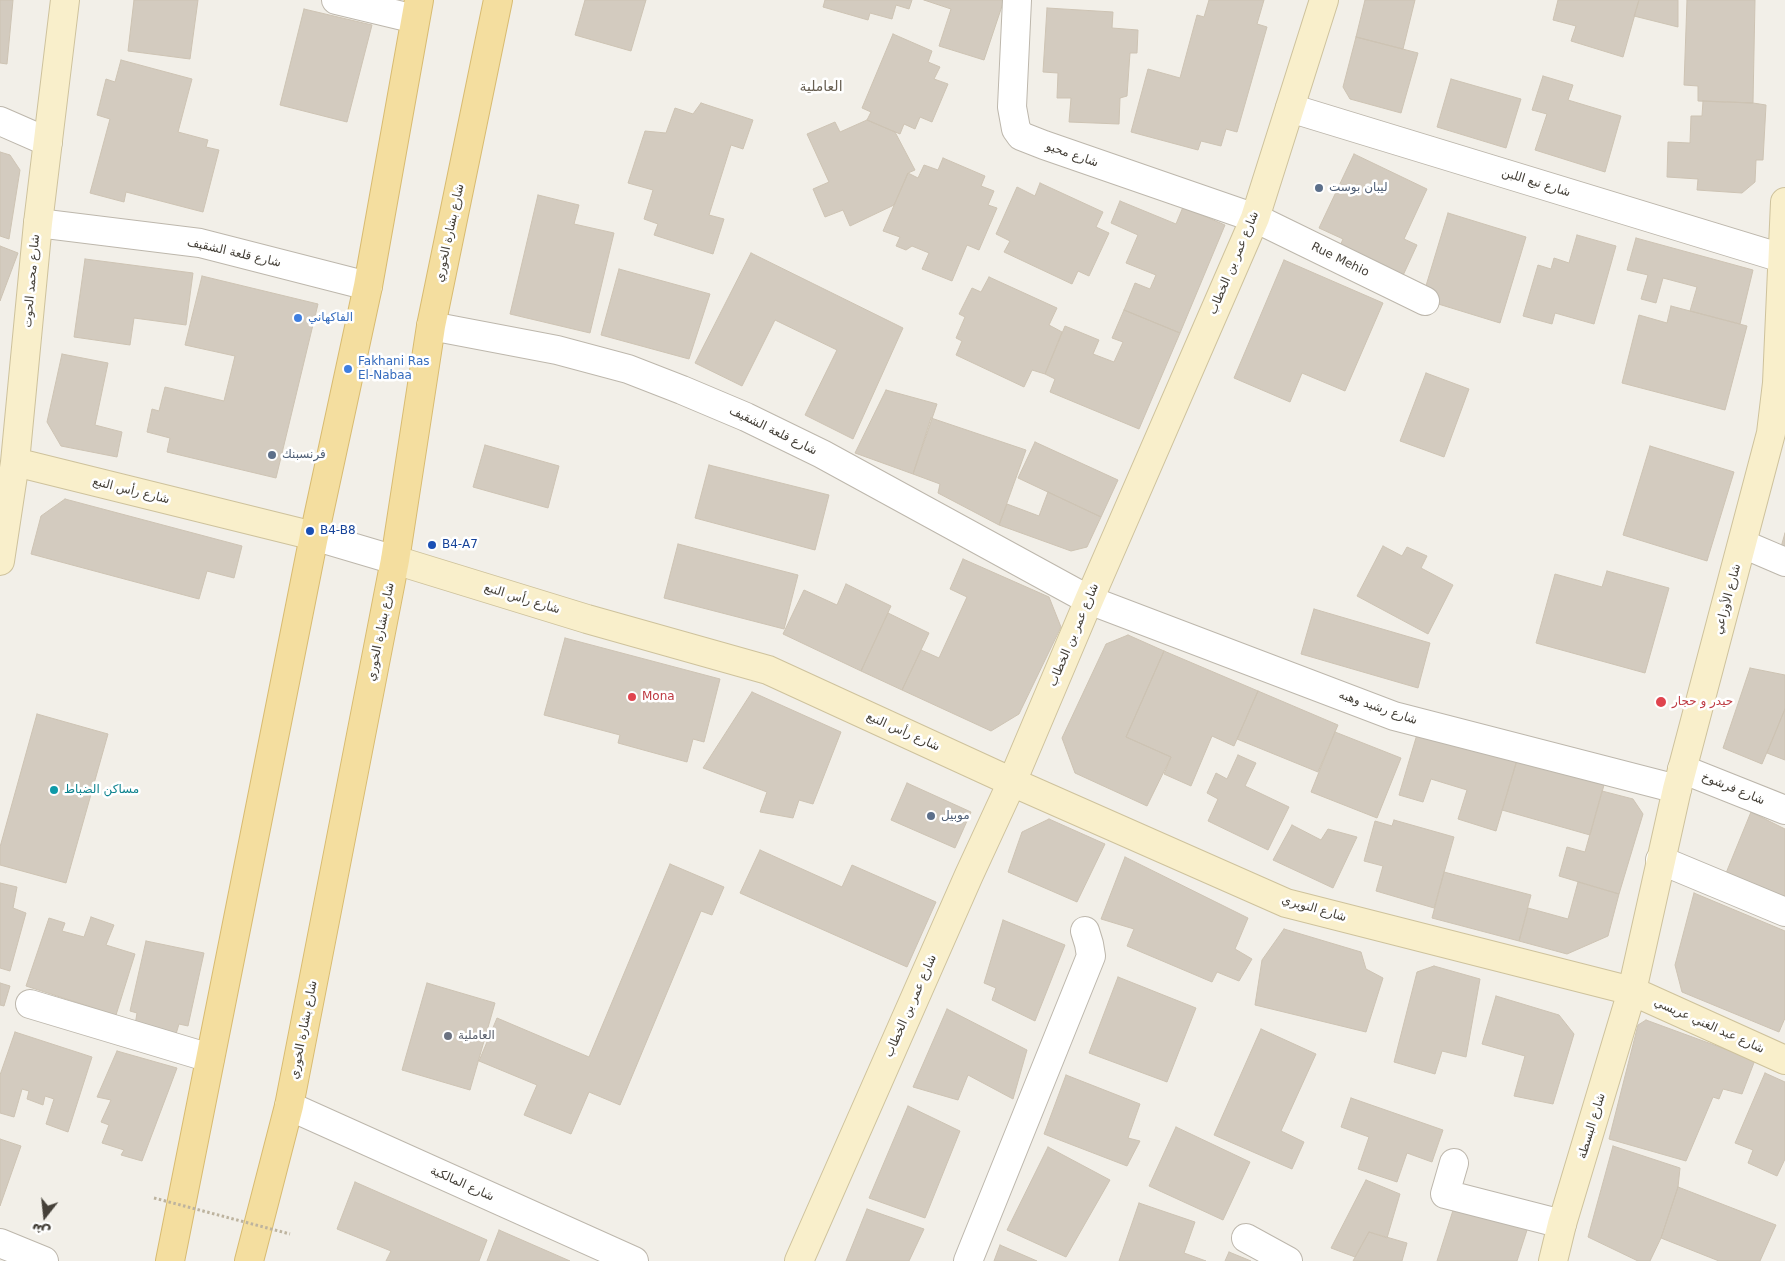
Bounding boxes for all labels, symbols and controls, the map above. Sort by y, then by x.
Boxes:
district label: العاملية [799,79,843,95]
street label: شارع محيو [1044,139,1100,171]
street label: شارع نبع اللبن [1500,166,1572,200]
place label: ليبان بوست [1329,181,1388,195]
street label: شارع بشارة الخوري [433,182,467,284]
marker: ليبان بوست [1313,182,1325,194]
street label: شارع عمر بن الخطاب [1206,209,1262,317]
street label: شارع محمد الحوت [21,234,43,328]
street label: شارع قلعة الشقيف [186,235,282,271]
street label: Rue Mehio [1309,240,1371,280]
place label: الفاكهاني [308,311,353,325]
marker: الفاكهاني [292,312,304,324]
place label: Fakhani Ras El-Nabaa [358,355,429,383]
marker: Fakhani Ras El-Nabaa [342,363,354,375]
street label: شارع قلعة الشقيف [727,403,819,459]
place label: فرنسبنك [282,448,326,462]
marker: فرنسبنك [266,449,278,461]
street label: شارع رأس النبع [91,474,171,508]
place label: B4-B8 [320,524,356,538]
marker: B4-B8 [304,525,316,537]
place label: B4-A7 [442,538,478,552]
marker: B4-A7 [426,539,438,551]
street label: شارع الأوزاعي [1712,562,1744,636]
street label: شارع بشارة الخوري [364,581,398,683]
street label: شارع رأس النبع [482,581,562,617]
street label: شارع عمر بن الخطاب [1046,581,1102,689]
street label: شارع رشيد وهبه [1337,688,1419,728]
place label: Mona [642,690,675,704]
marker: Mona [626,691,638,703]
marker: حيدر و حجار [1654,695,1668,709]
place label: حيدر و حجار [1672,695,1733,709]
street label: شارع رأس النبع [864,709,942,755]
street label: شارع فرشوخ [1699,770,1767,808]
place label: مساكن الضباط [64,783,139,797]
marker: مساكن الضباط [48,784,60,796]
place label: موبيل [941,809,970,823]
marker: موبيل [925,810,937,822]
street label: شارع النويري [1280,893,1348,925]
street label: شارع عمر بن الخطاب [882,952,940,1060]
street label: شارع بشارة الخوري [287,979,321,1081]
street label: شارع عبد الغني عريسي [1652,995,1766,1057]
place label: العاملية [458,1029,495,1043]
marker: العاملية [442,1030,454,1042]
street label: شارع البسطة [1575,1091,1609,1161]
street label: شارع المالكية [428,1164,496,1204]
north arrow [20,1191,70,1241]
text: ش [29,1220,52,1241]

